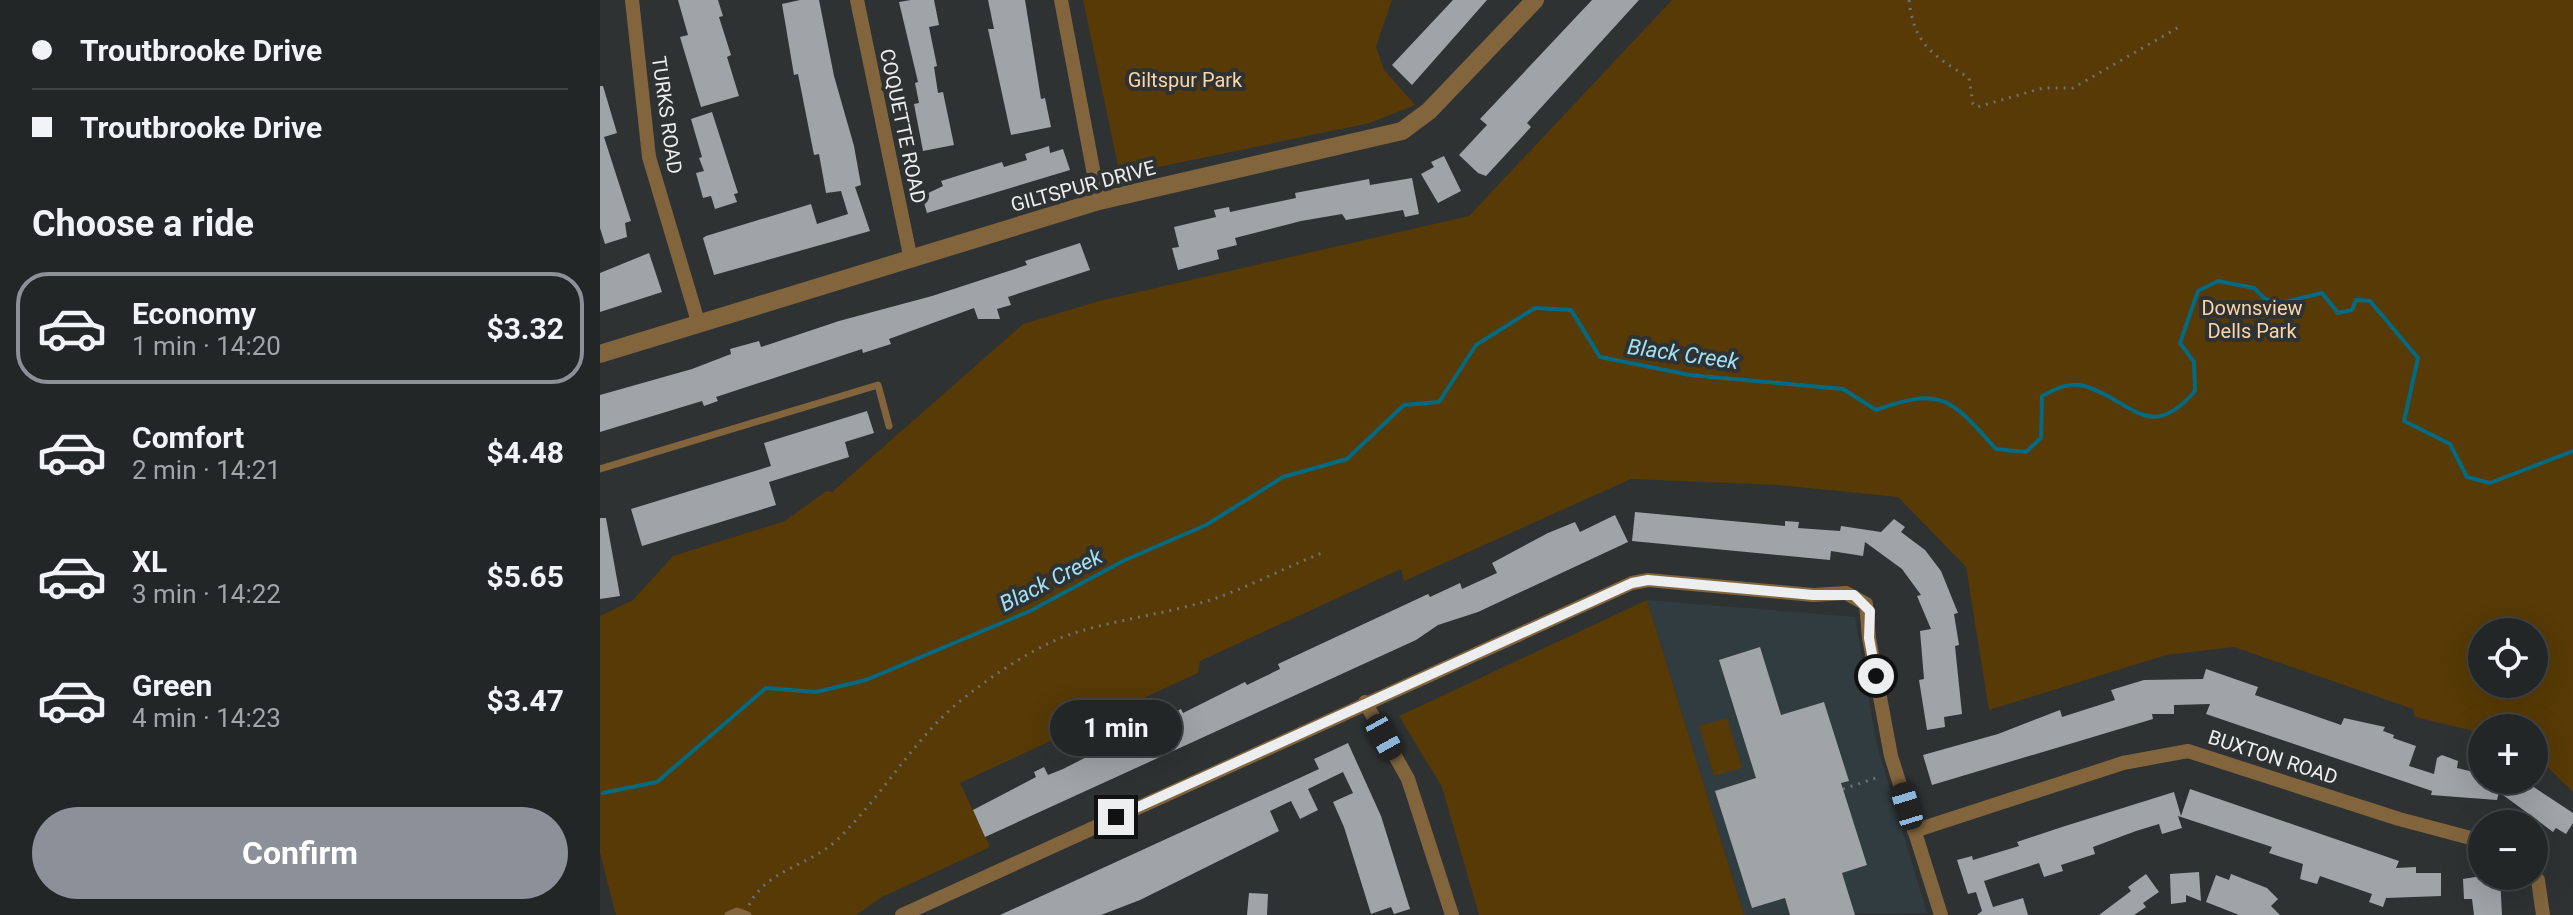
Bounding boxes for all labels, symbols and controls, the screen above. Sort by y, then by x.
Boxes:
text: Troutbrooke Drive [80,33,322,68]
street label: COQUETTE ROAD [875,46,931,206]
street label: TURKS ROAD [647,55,687,175]
park label: Giltspur Park [1128,68,1243,92]
text: Troutbrooke Drive [80,110,322,145]
street label: GILTSPUR DRIVE [1008,155,1158,217]
text: Choose a ride [32,203,254,245]
icon: car [36,292,108,364]
text: Economy [132,296,256,331]
park label: Downsview Dells Park [2201,296,2303,343]
text: $3.32 [486,311,564,346]
text: 1 min · 14:20 [132,331,281,361]
water label: Black Creek [1626,334,1741,374]
icon: car [36,416,108,488]
text: Comfort [132,420,244,455]
text: $4.48 [486,435,564,470]
text: 2 min · 14:21 [132,455,281,485]
icon: car [36,540,108,612]
water label: Black Creek [995,543,1108,617]
text: XL [132,544,167,579]
text: $5.65 [486,559,564,594]
text: 3 min · 14:22 [132,579,281,609]
map controls [2468,618,2548,890]
button: locate [2468,618,2548,698]
route start [1858,658,1894,694]
icon: car [36,664,108,736]
text: Green [132,668,212,703]
text: $3.47 [486,683,564,718]
callout: 1 min [1050,701,1182,757]
text: 4 min · 14:23 [132,703,281,733]
car [1362,710,1406,764]
text: 1 min [1083,713,1149,743]
button: + [2468,714,2548,794]
street label: BUXTON ROAD [2205,725,2341,789]
car [1889,780,1925,832]
route end [1098,799,1134,835]
button: Confirm [32,807,568,899]
button: − [2468,810,2548,890]

